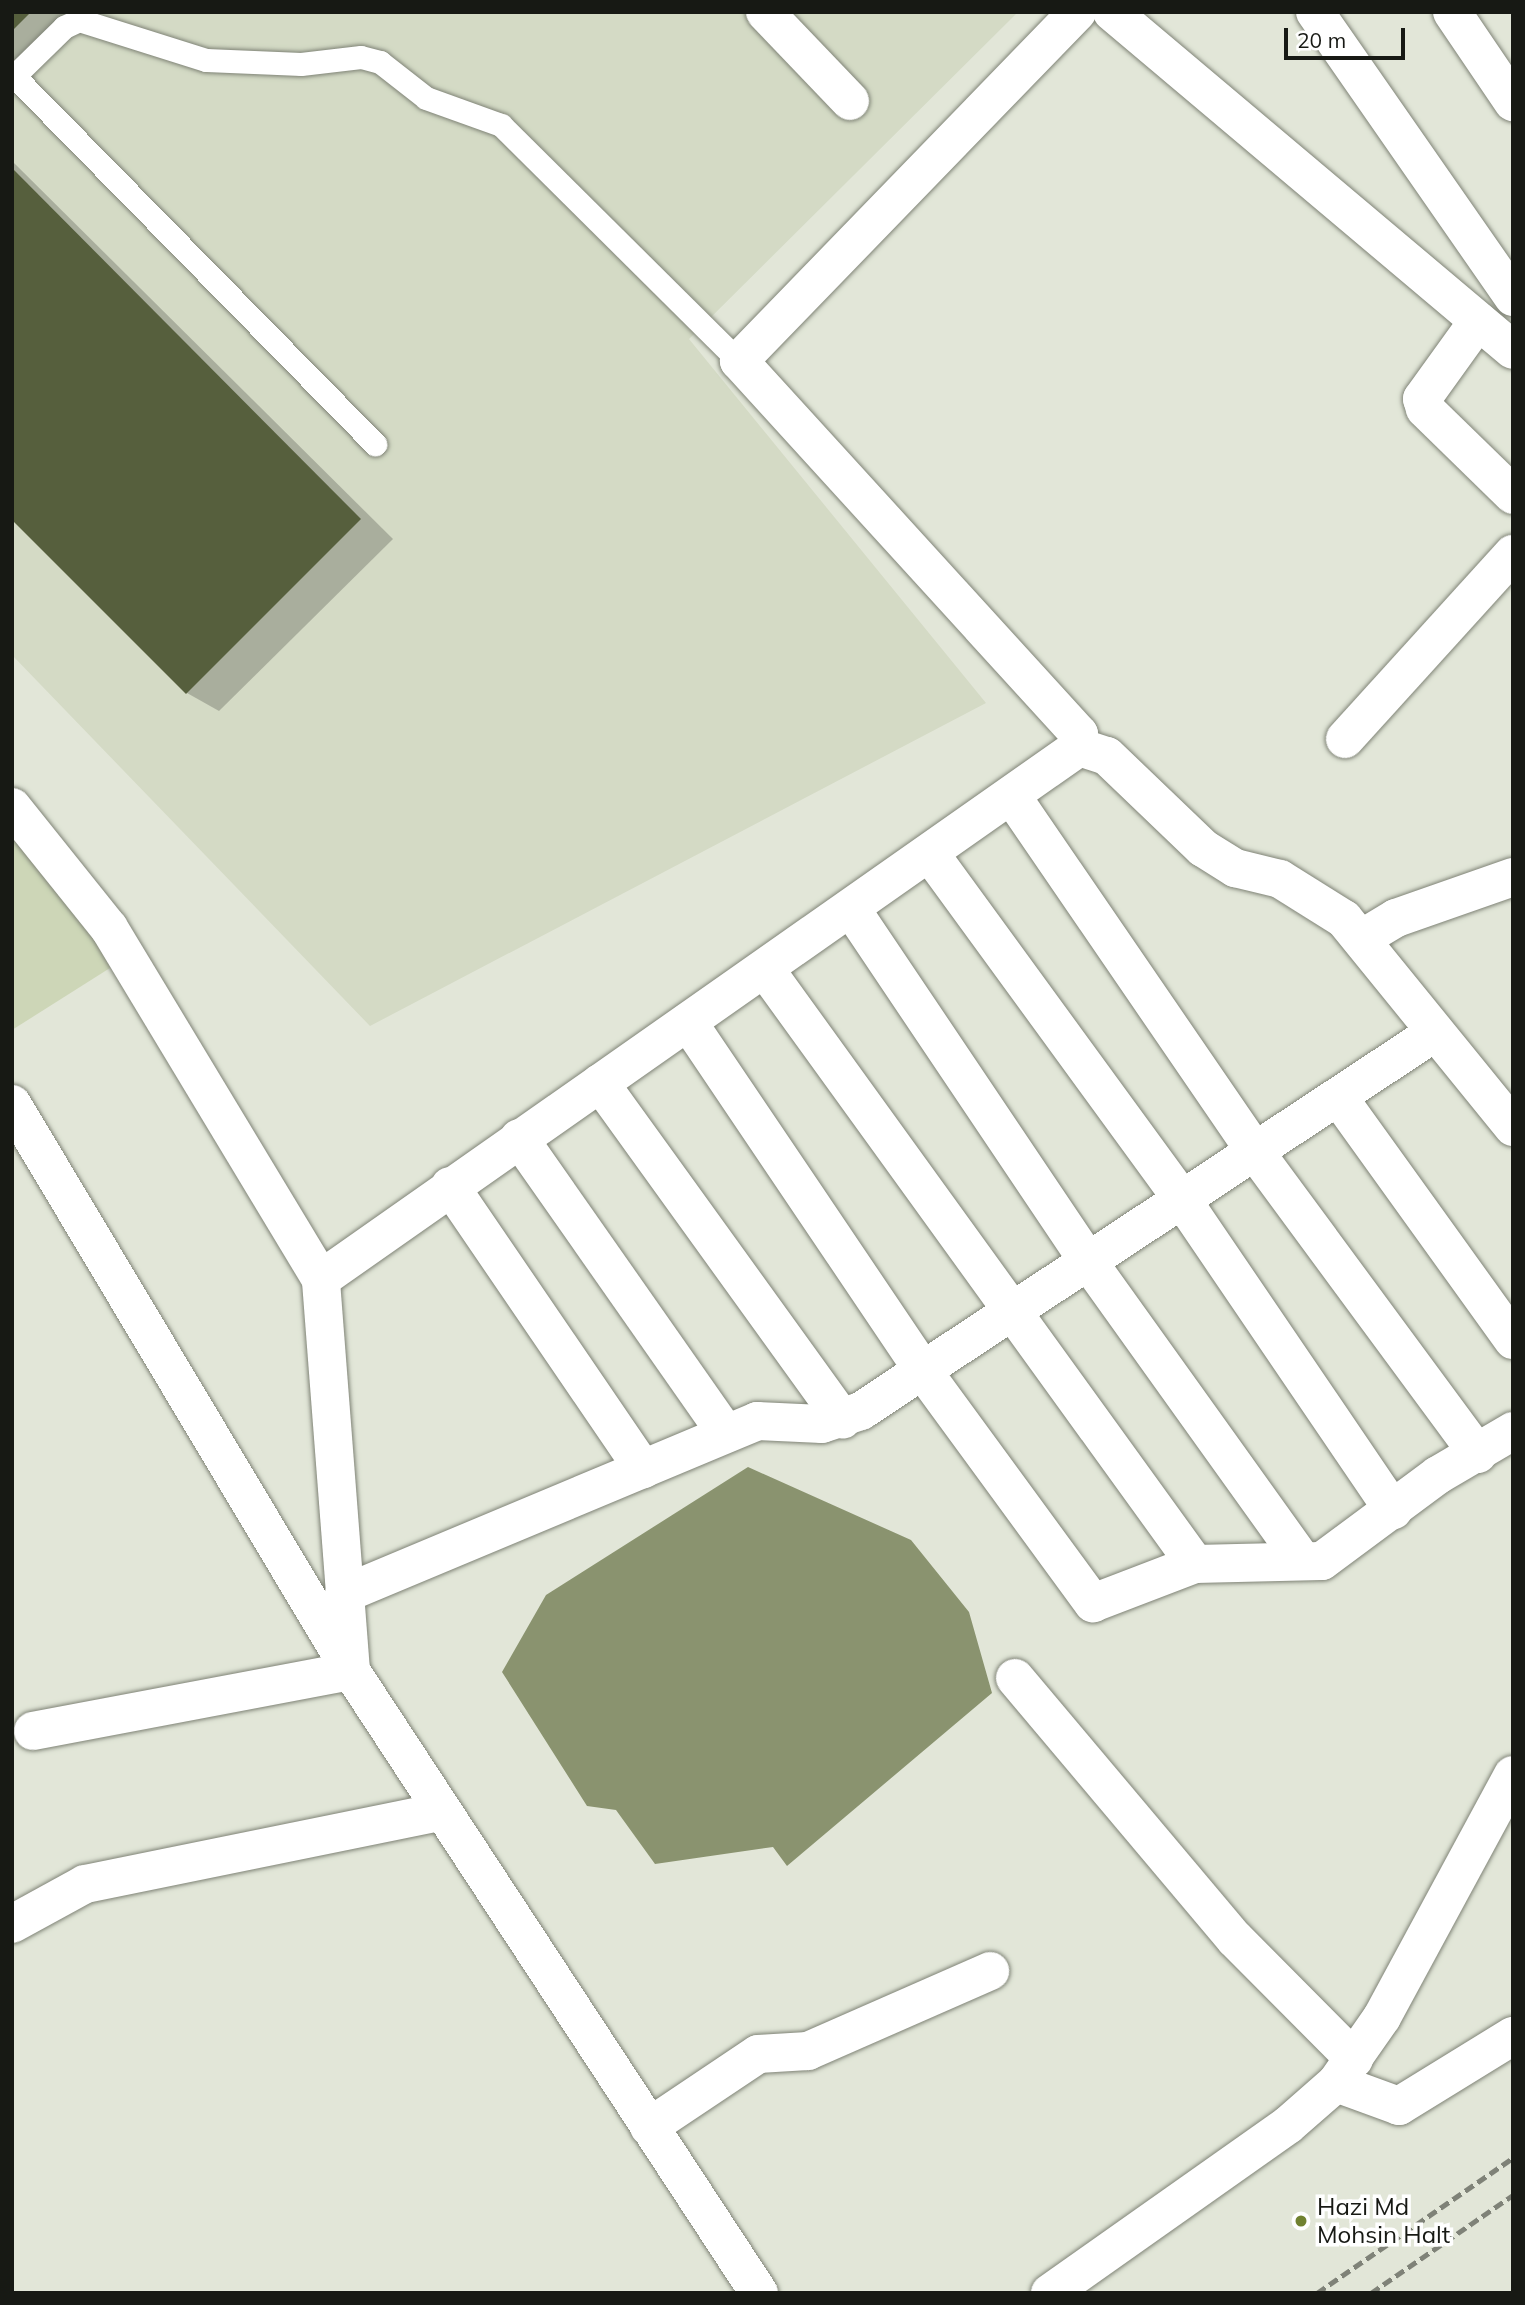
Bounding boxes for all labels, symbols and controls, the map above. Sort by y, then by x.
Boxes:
scale bar [1287,14,1408,58]
text: 20 m [1297,27,1346,53]
place label: Hazi Md Mohsin Halt [1317,2193,1450,2249]
marker: Hazi Md Mohsin Halt [1291,2211,1311,2231]

